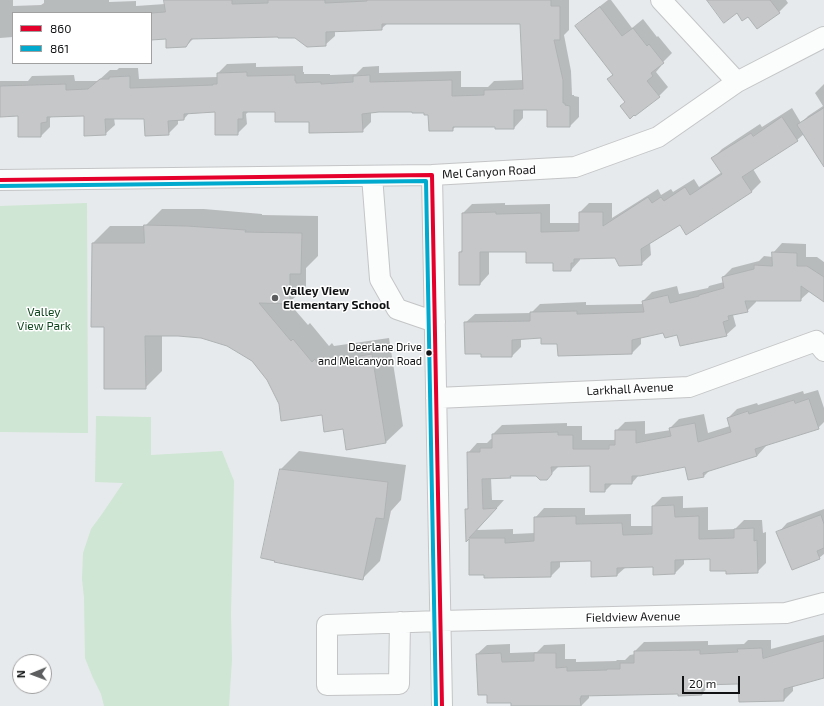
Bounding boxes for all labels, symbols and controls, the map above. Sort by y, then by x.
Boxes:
legend [12,12,152,64]
text: 860 [50,21,71,35]
text: 861 [50,41,69,55]
street label: Mel Canyon Road [442,162,536,182]
place label: Valley View Elementary School [283,284,390,312]
marker: Valley View Elementary School [270,293,280,303]
park label: Valley View Park [17,305,71,333]
place label: Deerlane Drive and Melcanyon Road [318,340,422,366]
marker: Deerlane Drive and Melcanyon Road [424,348,434,358]
street label: Larkhall Avenue [586,380,674,398]
street label: Fieldview Avenue [585,609,681,625]
north arrow [12,654,52,694]
scale bar [684,668,742,694]
text: N [14,670,27,678]
text: 20 m [689,676,716,690]

